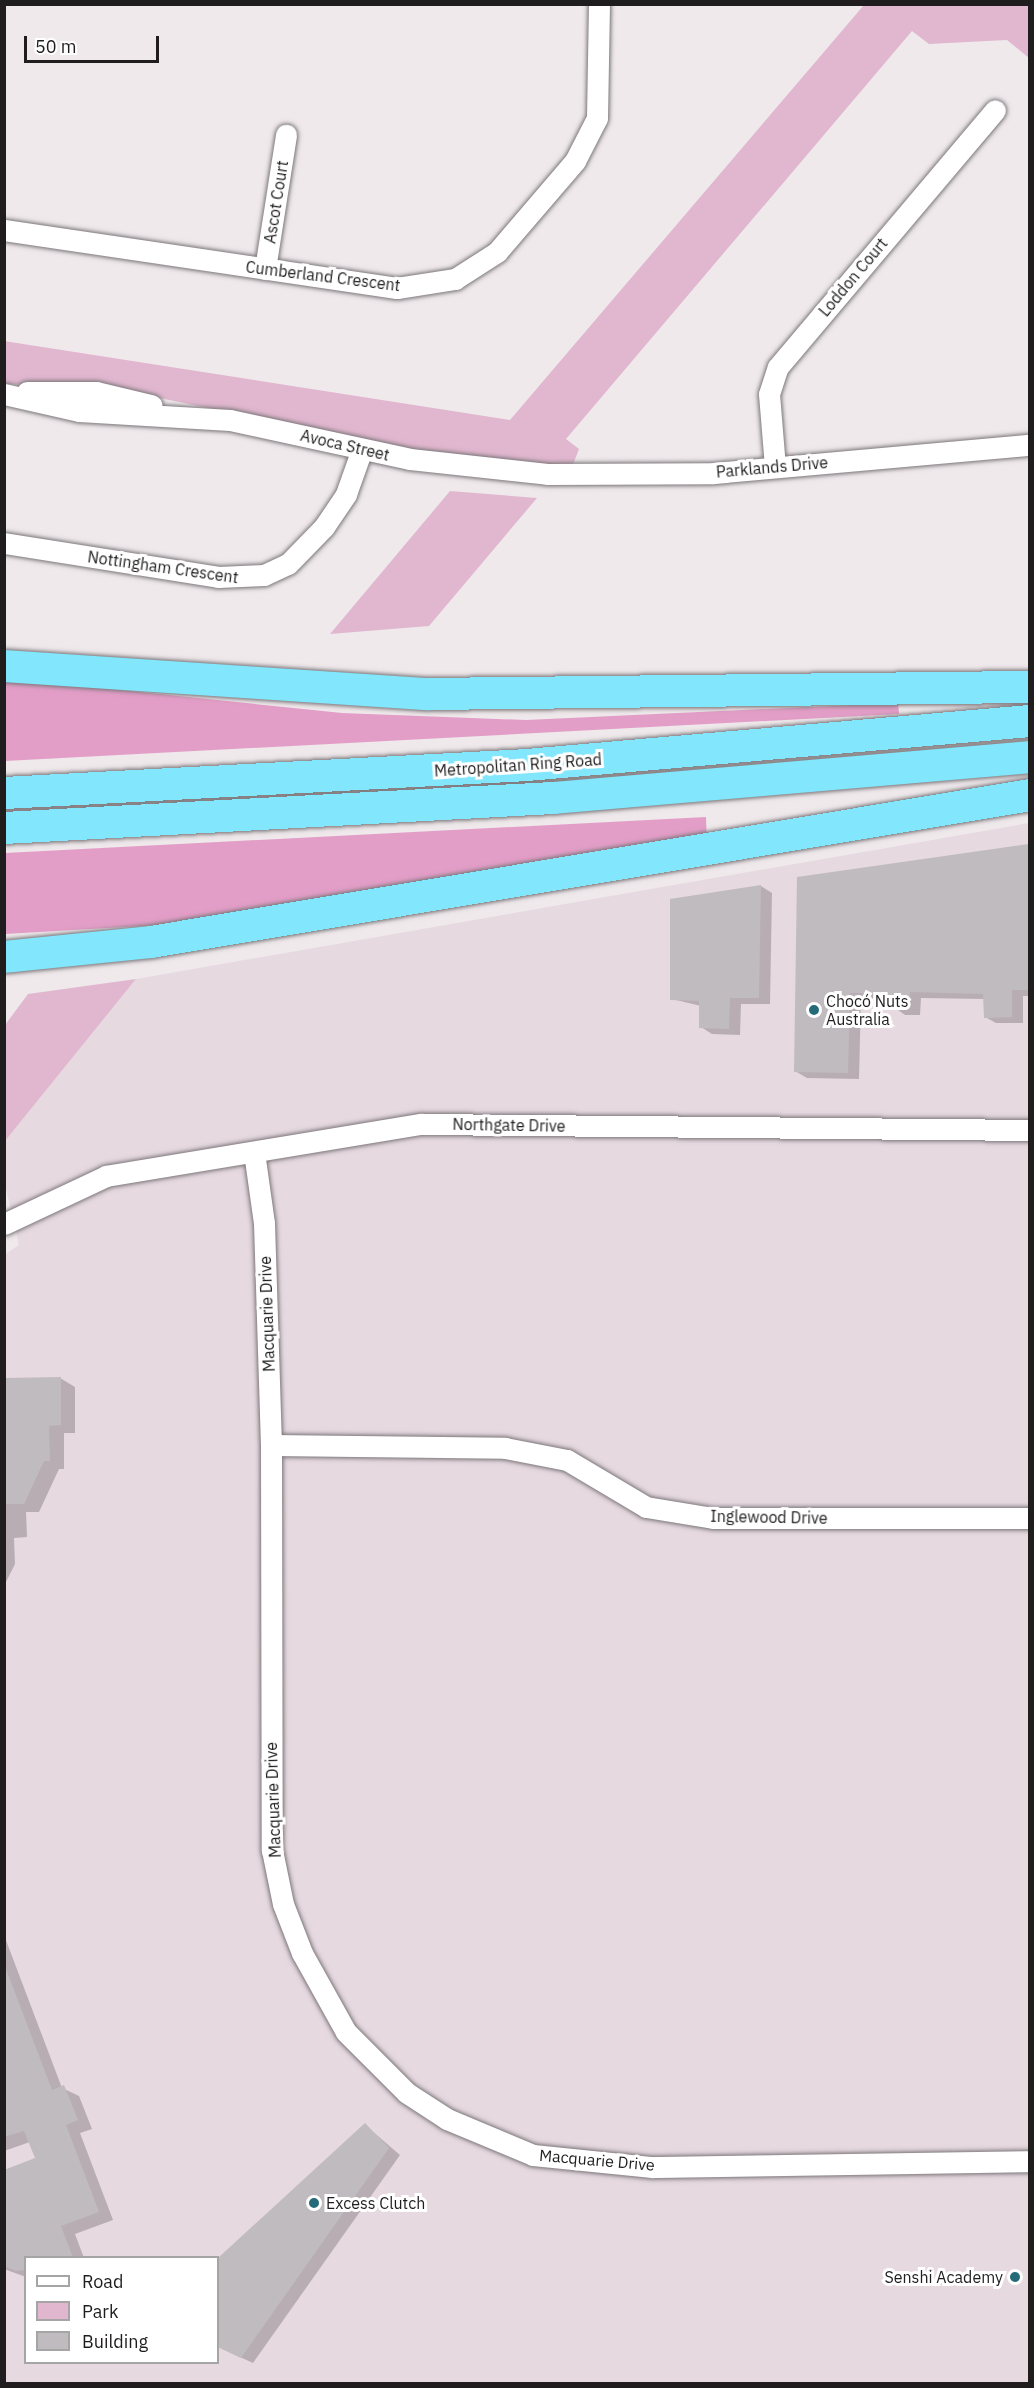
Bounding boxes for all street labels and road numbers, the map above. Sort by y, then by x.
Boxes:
street label: Ascot Court [260,159,292,245]
street label: Loddon Court [815,234,891,320]
street label: Cumberland Crescent [245,257,401,295]
street label: Avoca Street [299,425,391,465]
street label: Parklands Drive [715,453,829,481]
street label: Nottingham Crescent [86,547,240,587]
street label: Metropolitan Ring Road [433,750,603,780]
street label: Northgate Drive [452,1114,566,1136]
street label: Macquarie Drive [255,1256,279,1372]
street label: Inglewood Drive [710,1506,828,1528]
street label: Macquarie Drive [261,1742,285,1858]
street label: Macquarie Drive [538,2145,656,2175]

